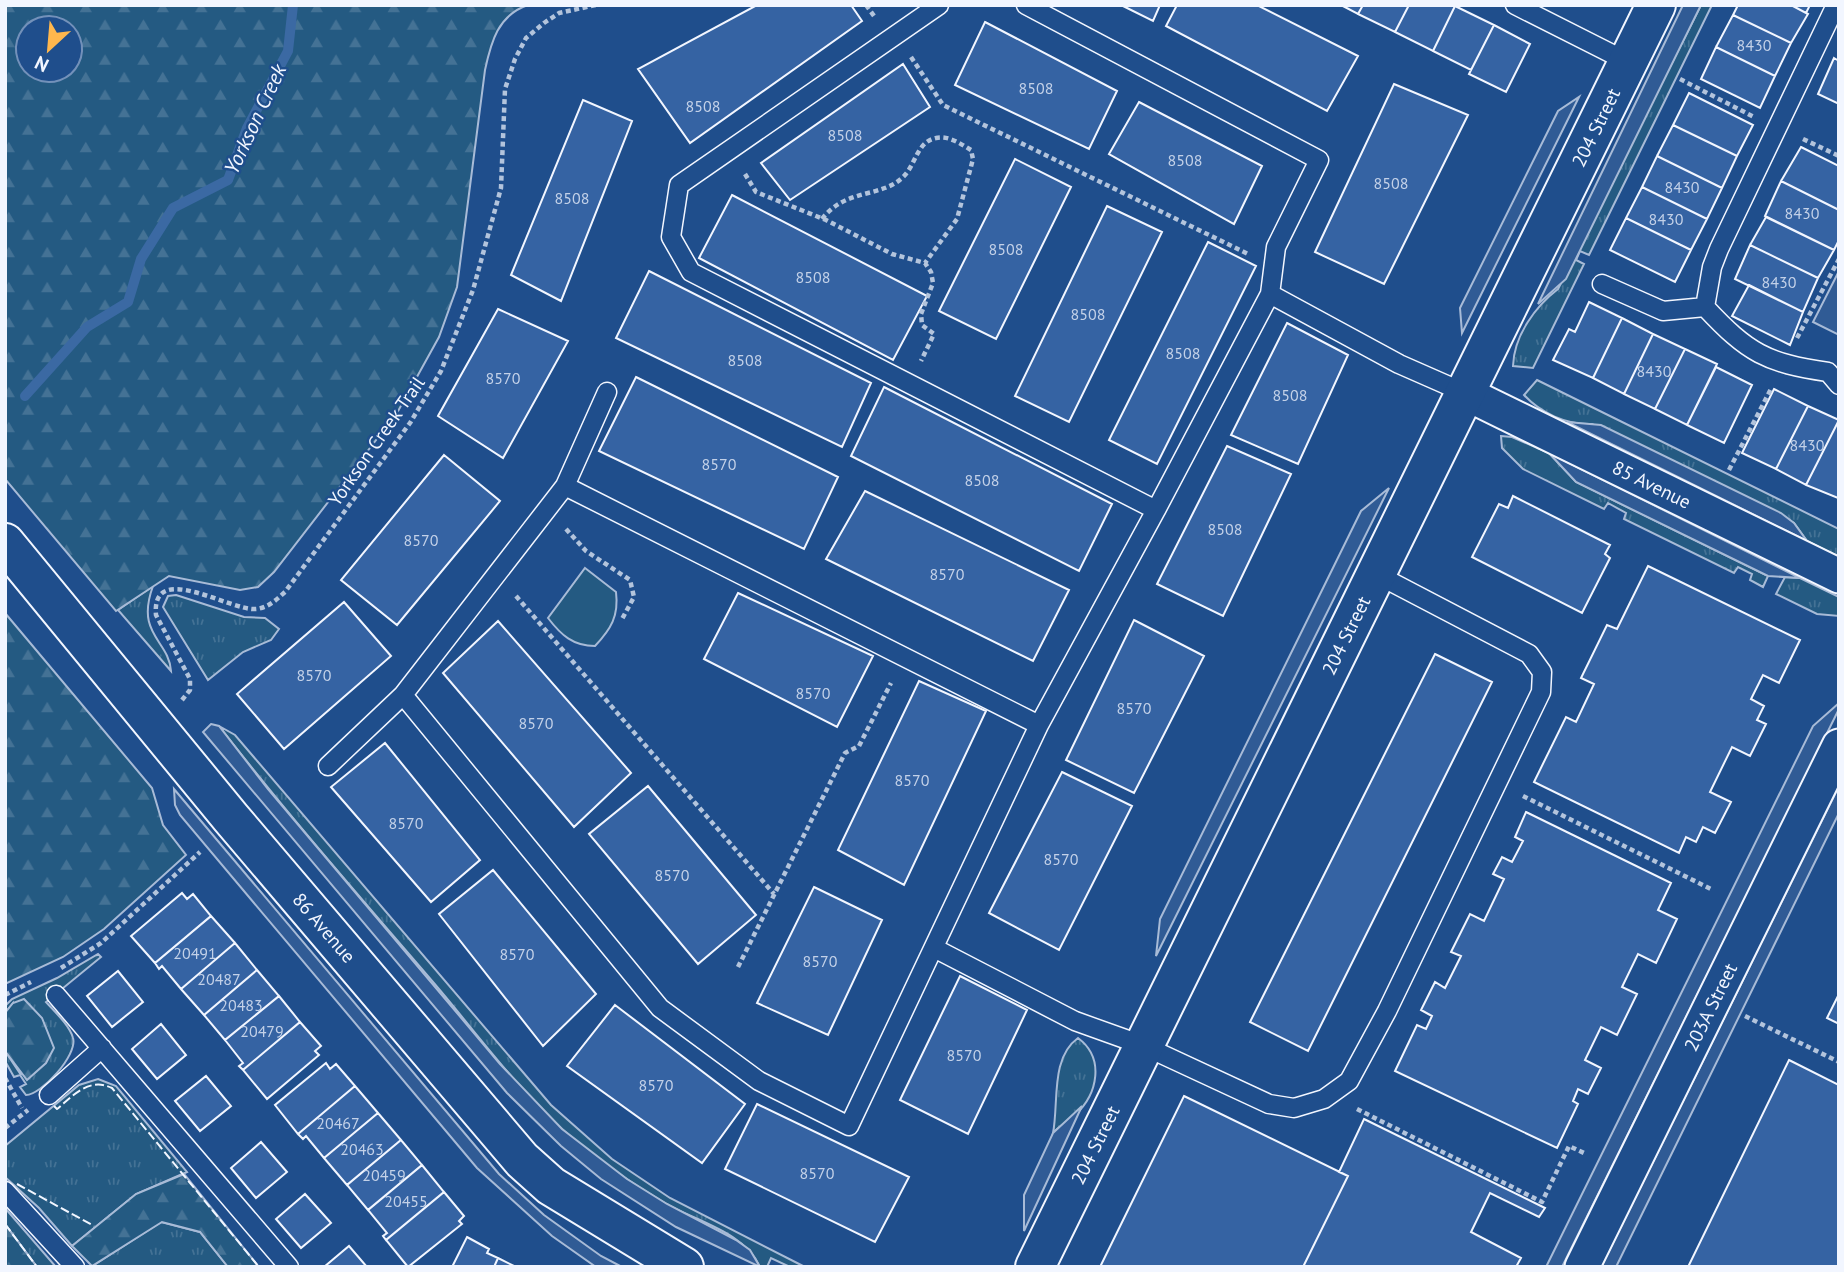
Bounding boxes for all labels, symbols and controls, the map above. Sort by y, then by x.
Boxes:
north arrow [14,14,84,84]
house number: 8430 [1737,35,1772,55]
text: N [31,51,52,78]
water label: Yorkson Creek [218,58,293,178]
house number: 8508 [1019,78,1053,98]
street label: 204 Street [1566,84,1625,171]
house number: 8508 [686,96,720,116]
house number: 8508 [828,125,862,145]
house number: 8508 [1168,150,1202,170]
house number: 8508 [1374,173,1408,193]
house number: 8430 [1665,177,1700,197]
house number: 8508 [555,188,589,208]
house number: 8430 [1785,203,1820,223]
house number: 8430 [1649,209,1684,229]
house number: 8508 [989,239,1023,259]
house number: 8508 [796,267,830,287]
house number: 8430 [1762,272,1797,292]
house number: 8508 [1071,304,1105,324]
house number: 8508 [1166,343,1200,363]
house number: 8508 [728,350,762,370]
house number: 8430 [1637,361,1672,381]
house number: 8570 [486,368,521,388]
street label: Yorkson Creek Trail [322,371,430,510]
house number: 8508 [1273,385,1307,405]
house number: 8430 [1790,435,1825,455]
house number: 8570 [702,454,737,474]
street label: 85 Avenue [1609,455,1695,514]
house number: 8508 [965,470,999,490]
house number: 8508 [1208,519,1242,539]
house number: 8570 [404,530,439,550]
house number: 8570 [930,564,965,584]
street label: 204 Street [1316,592,1376,679]
house number: 8570 [297,665,332,685]
house number: 8570 [796,683,831,703]
house number: 8570 [1117,698,1152,718]
house number: 8570 [519,713,554,733]
house number: 8570 [895,770,930,790]
house number: 8570 [389,813,424,833]
house number: 8570 [1044,849,1079,869]
house number: 8570 [655,865,690,885]
street label: 86 Avenue [288,888,361,968]
house number: 20491 [173,943,217,963]
house number: 8570 [500,944,535,964]
house number: 8570 [803,951,838,971]
street label: 203A Street [1678,958,1742,1055]
house number: 20487 [197,969,241,989]
house number: 20483 [219,995,263,1015]
house number: 20479 [240,1021,284,1041]
house number: 8570 [947,1045,982,1065]
house number: 8570 [639,1075,674,1095]
street label: 204 Street [1066,1101,1125,1188]
house number: 20467 [316,1113,360,1133]
house number: 20463 [340,1139,384,1159]
house number: 8570 [800,1163,835,1183]
house number: 20459 [362,1165,406,1185]
house number: 20455 [384,1191,428,1211]

